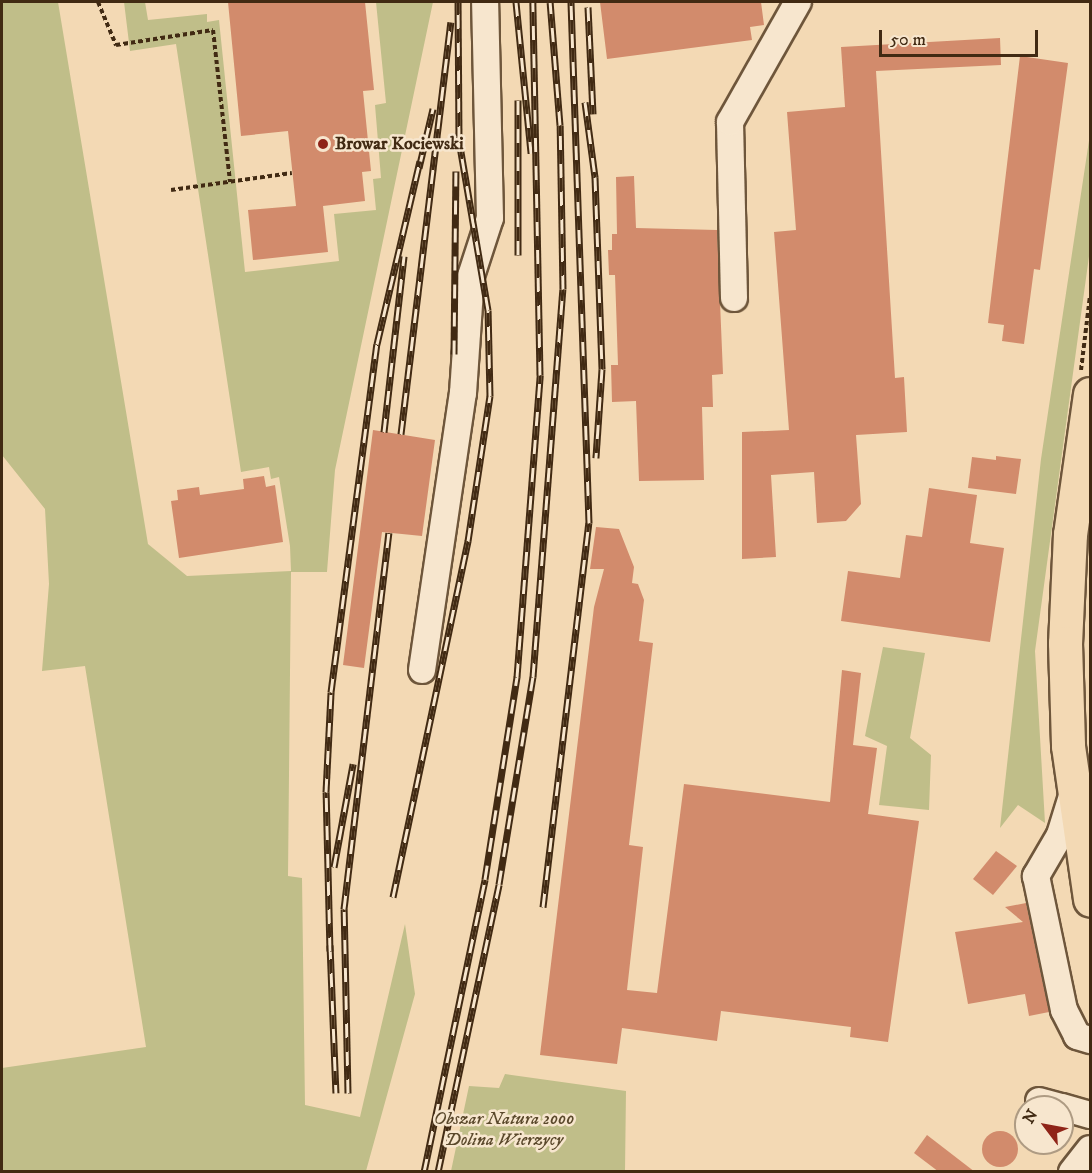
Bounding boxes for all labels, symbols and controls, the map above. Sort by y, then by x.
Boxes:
scale bar [882,18,1041,56]
text: 50 m [890,29,926,51]
place label: Browar Kociewski [335,133,464,155]
marker: Browar Kociewski [316,137,330,151]
north arrow [1014,1095,1074,1155]
text: N [1018,1106,1042,1127]
park label: Obszar Natura 2000 Dolina Wierzycy [434,1109,574,1152]

